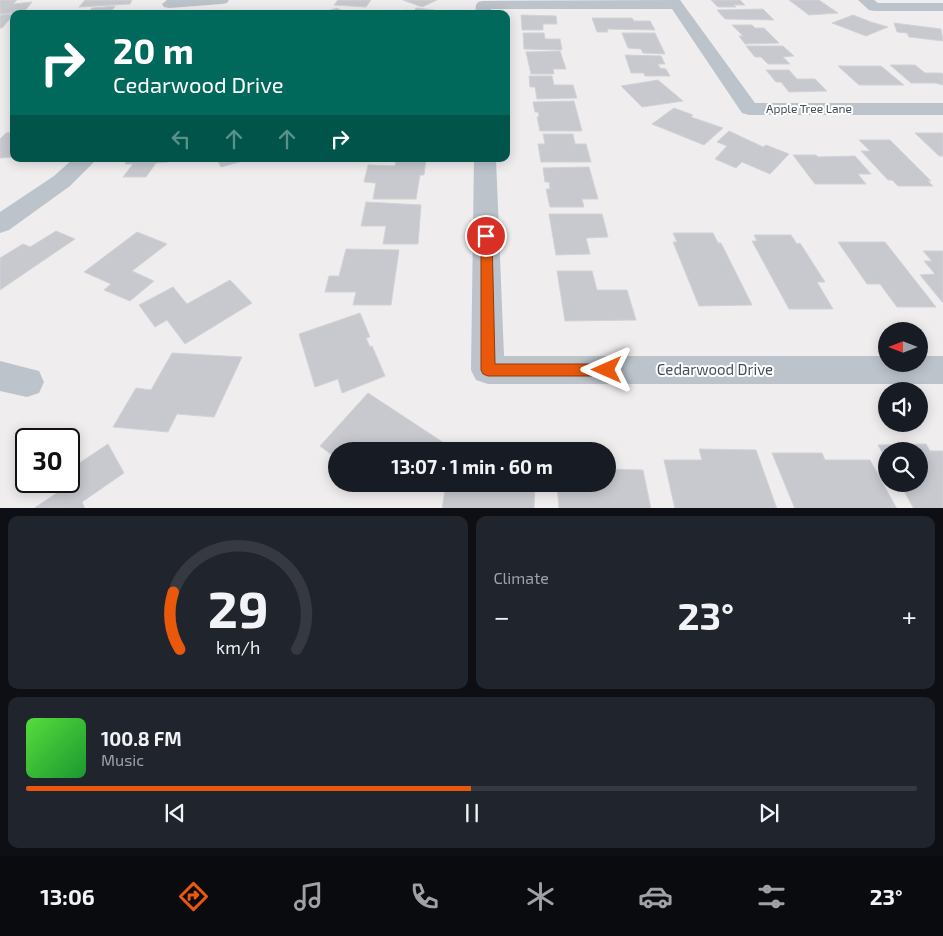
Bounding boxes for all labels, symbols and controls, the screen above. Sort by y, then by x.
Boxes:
text: 20 m [113,29,194,71]
icon: right [30,30,95,95]
text: Cedarwood Drive [113,71,284,97]
street label: Apple Tree Lane [766,101,852,115]
icon: left [167,125,195,153]
icon: ahead [220,125,248,153]
icon: ahead [273,125,301,153]
icon: right [326,125,354,153]
pin [465,215,507,257]
icon: arrive [472,222,500,250]
north arrow [878,322,928,372]
map controls [878,322,928,492]
position arrow [580,343,632,395]
street label: Cedarwood Drive [657,360,773,378]
button: sound [878,382,928,432]
speed limit sign: 30 [15,428,80,493]
button: search [878,442,928,492]
text: 13:07 · 1 min · 60 m [391,455,553,478]
text: Climate [494,568,549,587]
text: 29 [207,576,268,638]
text: 23° [677,592,734,638]
text: − [494,599,510,633]
text: + [902,599,917,633]
text: km/h [216,636,260,658]
text: 100.8 FM [101,727,182,750]
text: Music [101,750,144,769]
icon: previous [161,799,189,827]
icon: pause [458,799,486,827]
icon: next [755,799,783,827]
icon: directions [176,879,211,914]
icon: music [291,879,326,914]
icon: phone [407,879,442,914]
icon: climate [523,879,558,914]
icon: car [638,879,673,914]
icon: filters [754,879,789,914]
text: 13:06 [40,883,95,909]
text: 23° [870,883,903,909]

